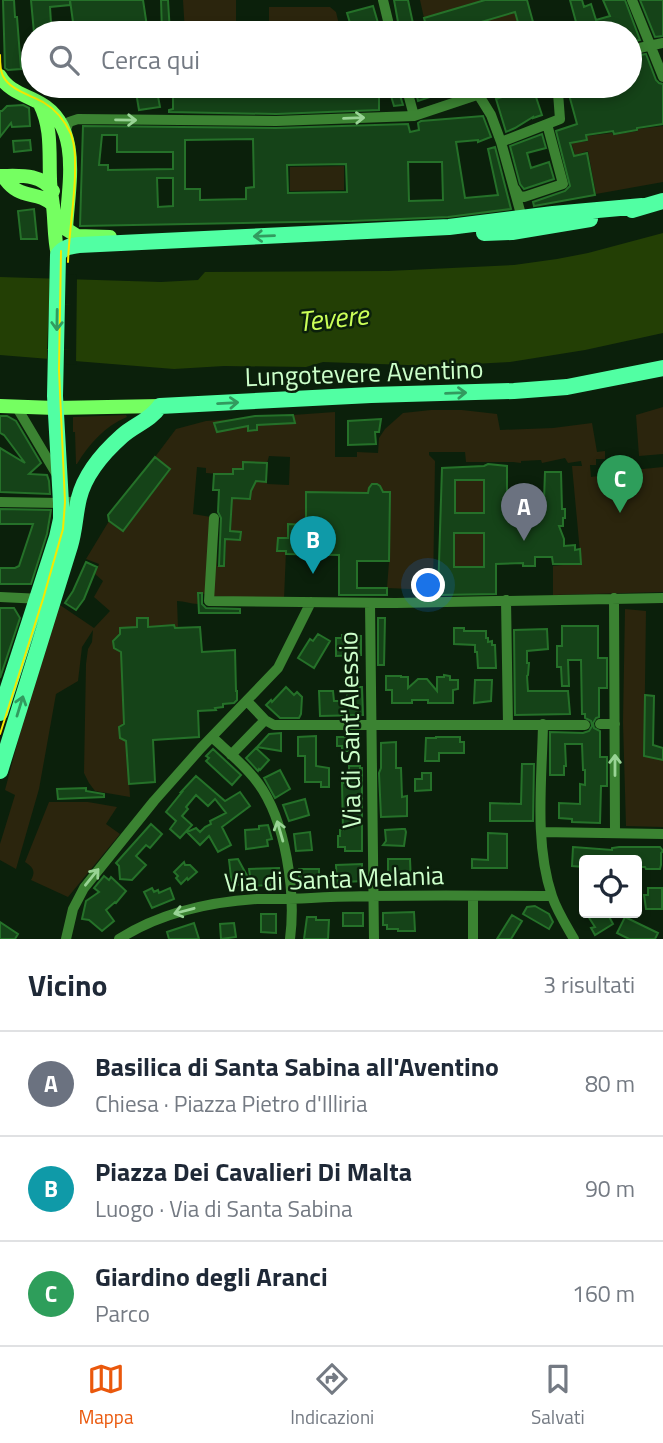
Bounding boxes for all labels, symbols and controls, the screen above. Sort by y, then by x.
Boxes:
search box [21,21,642,98]
text: Cerca qui [101,40,200,79]
icon: search [45,41,83,79]
one-way arrow [342,111,365,124]
one-way arrow [114,113,137,126]
one-way arrow [253,230,276,243]
water label: Tevere [296,292,372,343]
one-way arrow [50,309,64,332]
street label: Lungotevere Aventino [244,349,484,396]
one-way arrow [444,386,467,399]
one-way arrow [217,396,240,409]
pin: C [597,455,643,513]
pin: A [501,483,547,541]
pin: B [290,516,336,574]
your location [411,568,445,602]
street label: Via di Sant'Alessio [328,631,371,829]
one-way arrow [15,695,28,717]
one-way arrow [608,754,622,777]
one-way arrow [273,821,286,843]
street label: Via di Santa Melania [223,855,445,902]
map controls [579,855,642,918]
button: locate [579,855,642,918]
one-way arrow [85,869,100,887]
one-way arrow [173,905,196,918]
text: Vicino [28,962,108,1008]
text: 3 risultati [543,967,635,1002]
text: Basilica di Santa Sabina all'Aventino [95,1047,499,1086]
text: A [44,1066,58,1101]
text: 80 m [585,1066,635,1101]
text: Chiesa · Piazza Pietro d'Illiria [95,1086,368,1121]
text: Piazza Dei Cavalieri Di Malta [95,1152,412,1191]
text: B [44,1171,58,1206]
text: 90 m [585,1171,635,1206]
text: Luogo · Via di Santa Sabina [95,1191,353,1226]
text: Giardino degli Aranci [95,1257,328,1296]
text: C [45,1276,57,1311]
text: 160 m [572,1276,635,1311]
text: Parco [95,1296,150,1331]
tab: Mappa [78,1360,133,1431]
tab: Indicazioni [290,1360,374,1431]
tab: Salvati [531,1360,585,1431]

